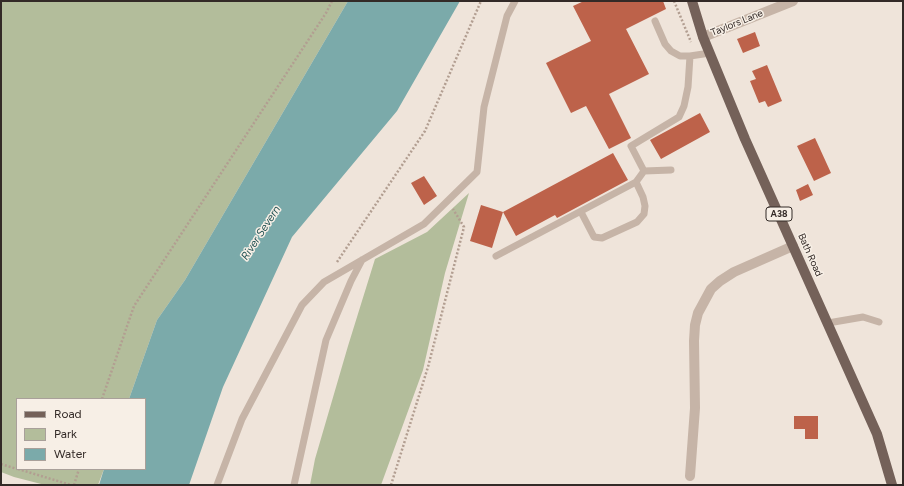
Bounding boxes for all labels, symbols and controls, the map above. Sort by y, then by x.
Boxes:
street label: Taylors Lane [709,7,765,39]
water label: River Severn [239,203,283,263]
road number: A38 [766,207,792,221]
street label: Bath Road [795,232,825,278]
legend [16,398,146,470]
text: Road [54,407,82,421]
text: Park [54,427,77,441]
text: Water [54,447,86,461]

